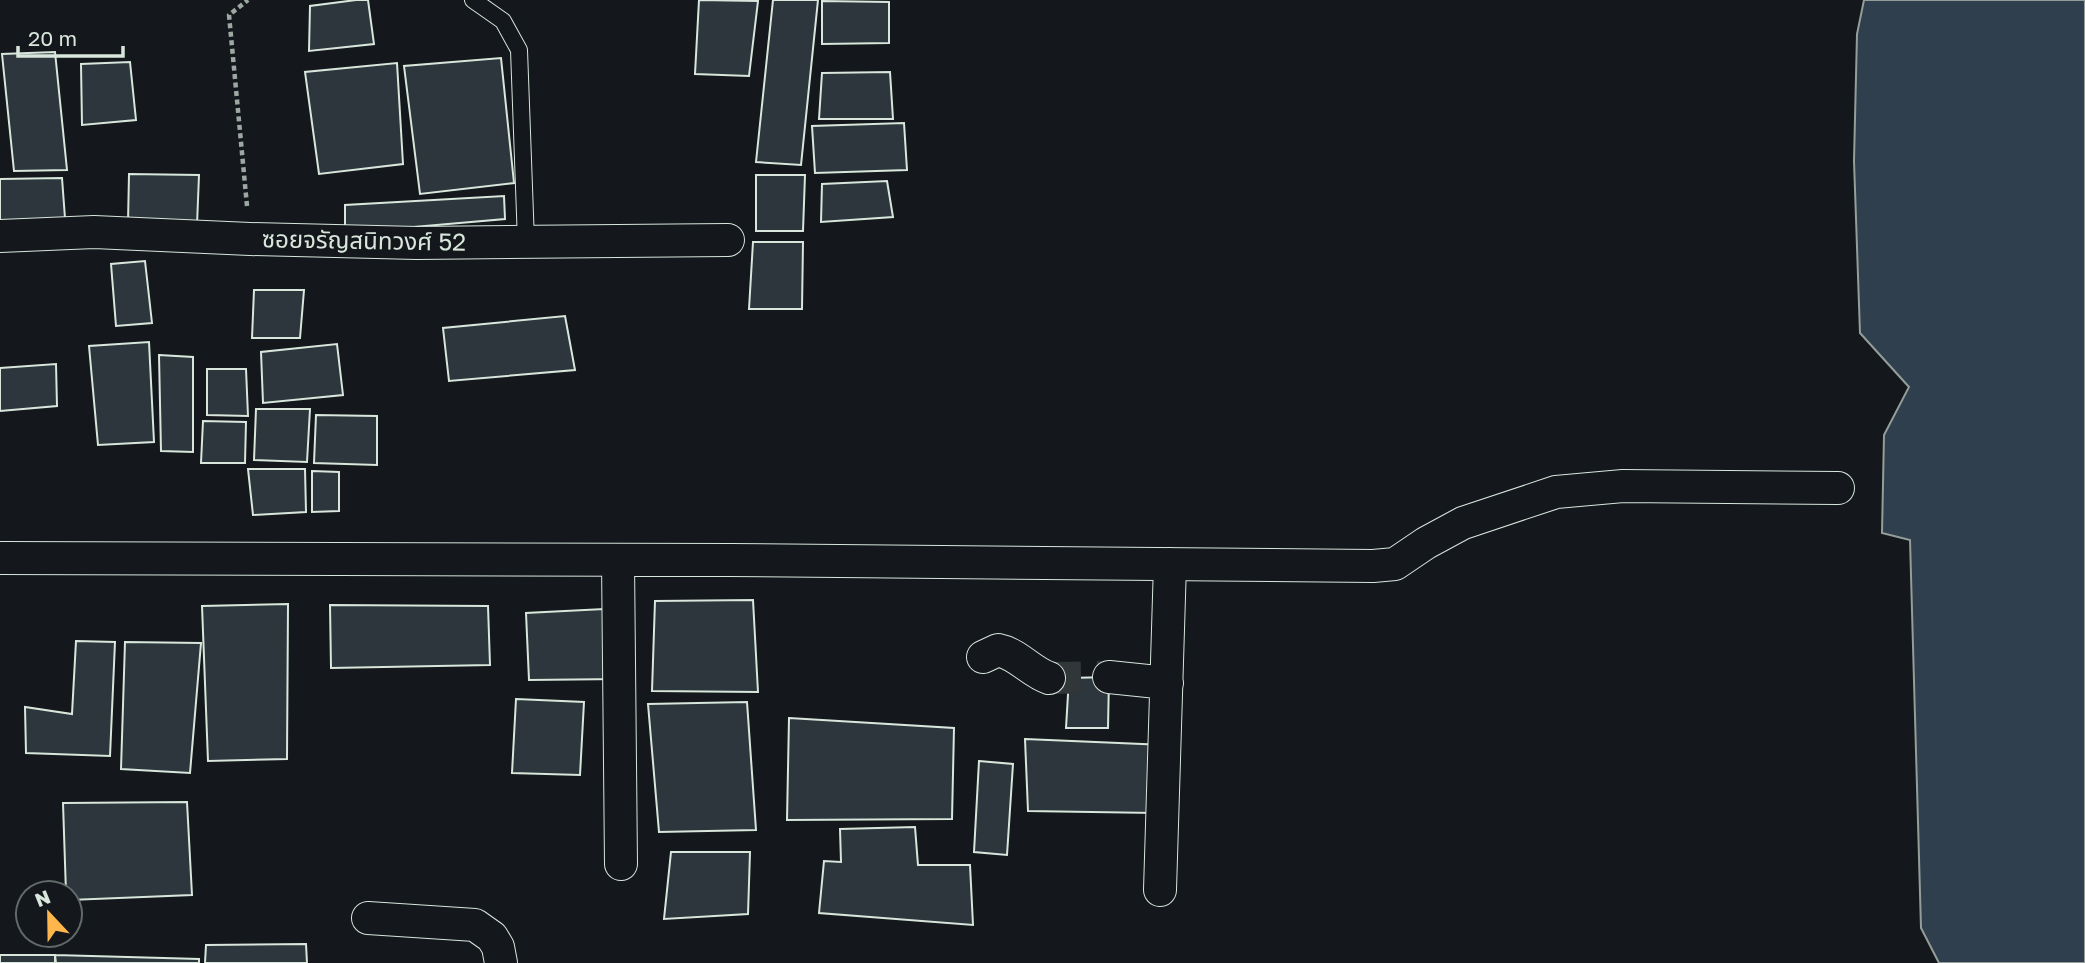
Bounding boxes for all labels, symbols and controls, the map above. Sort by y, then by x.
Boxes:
scale bar [18,14,122,58]
text: 20 m [28,25,77,51]
street label: ซอยจรัญสนิทวงศ์ 52 [262,223,466,256]
north arrow [14,879,84,949]
text: N [31,884,53,911]

